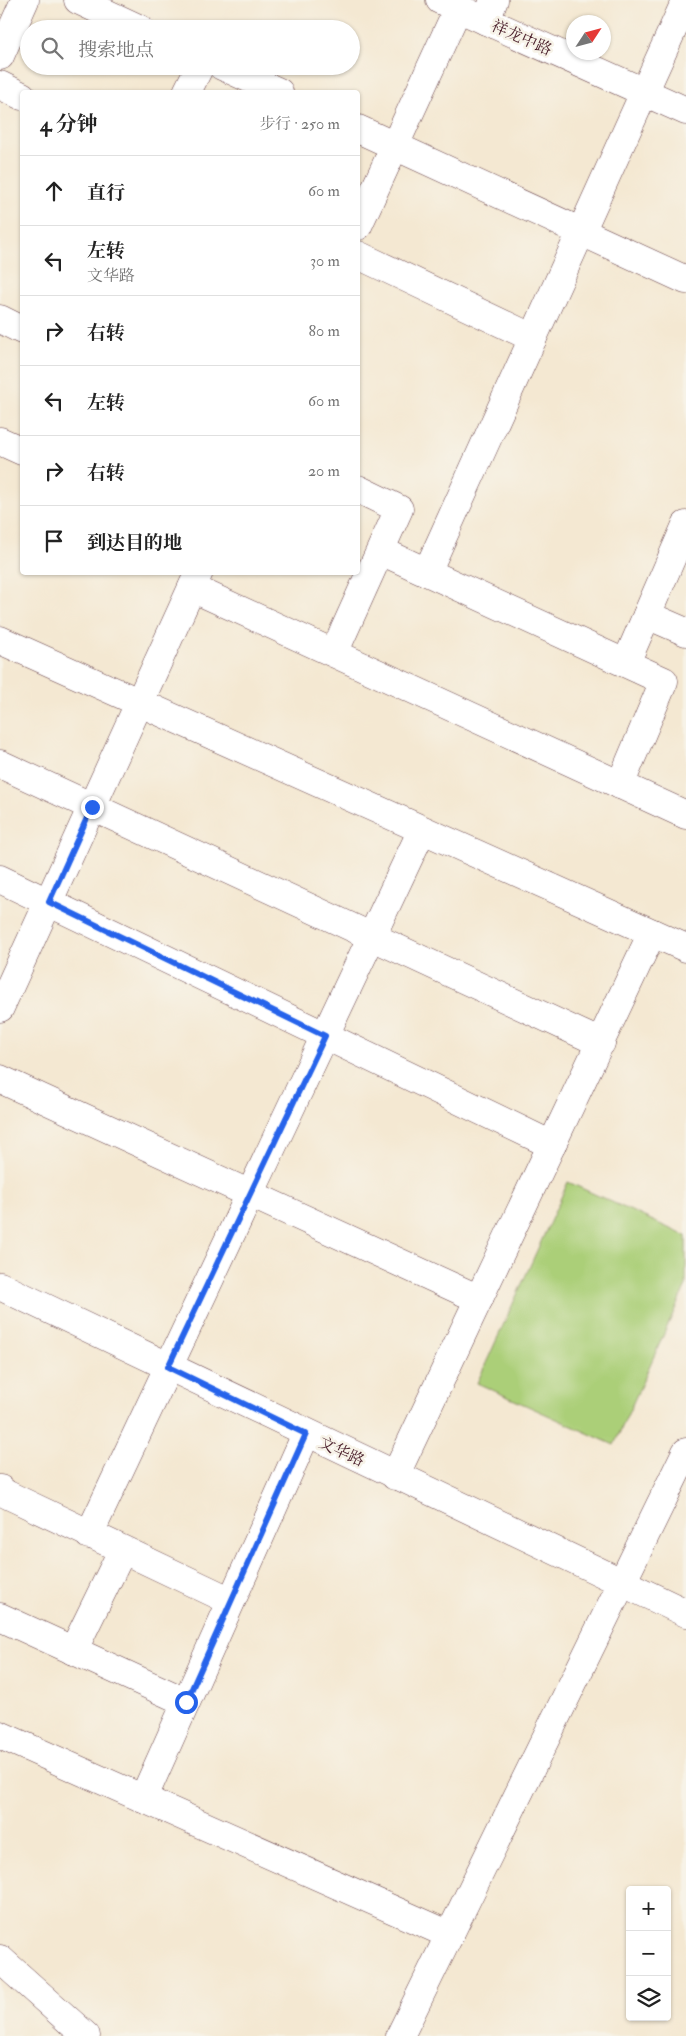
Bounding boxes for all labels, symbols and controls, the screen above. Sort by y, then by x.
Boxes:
north arrow [566,15,611,60]
street label: 祥龙中路 [488,16,555,60]
search box [20,20,360,75]
icon: search [38,34,66,62]
text: 搜索地点 [78,38,154,62]
text: 4 分钟 [40,111,98,138]
text: 步行 · 250 m [259,114,340,134]
icon: ahead [40,177,68,205]
text: 直行 [87,181,125,205]
text: 60 m [308,181,340,201]
text: 左转 [87,239,125,263]
icon: left [40,247,68,275]
text: 30 m [310,251,340,271]
text: 文华路 [87,266,135,286]
icon: right [40,317,68,345]
text: 右转 [87,321,125,345]
text: 80 m [309,321,340,341]
icon: left [40,387,68,415]
text: 左转 [87,391,125,415]
text: 60 m [308,391,340,411]
icon: right [40,457,68,485]
text: 右转 [87,461,125,485]
text: 20 m [308,461,340,481]
icon: arrive [40,527,68,555]
text: 到达目的地 [87,531,182,555]
route end [81,796,104,819]
street label: 文华路 [316,1433,368,1471]
route start [175,1691,198,1714]
map controls [626,1886,671,2021]
button: + [626,1886,671,1931]
button: − [626,1931,671,1976]
button: layers [626,1976,671,2021]

